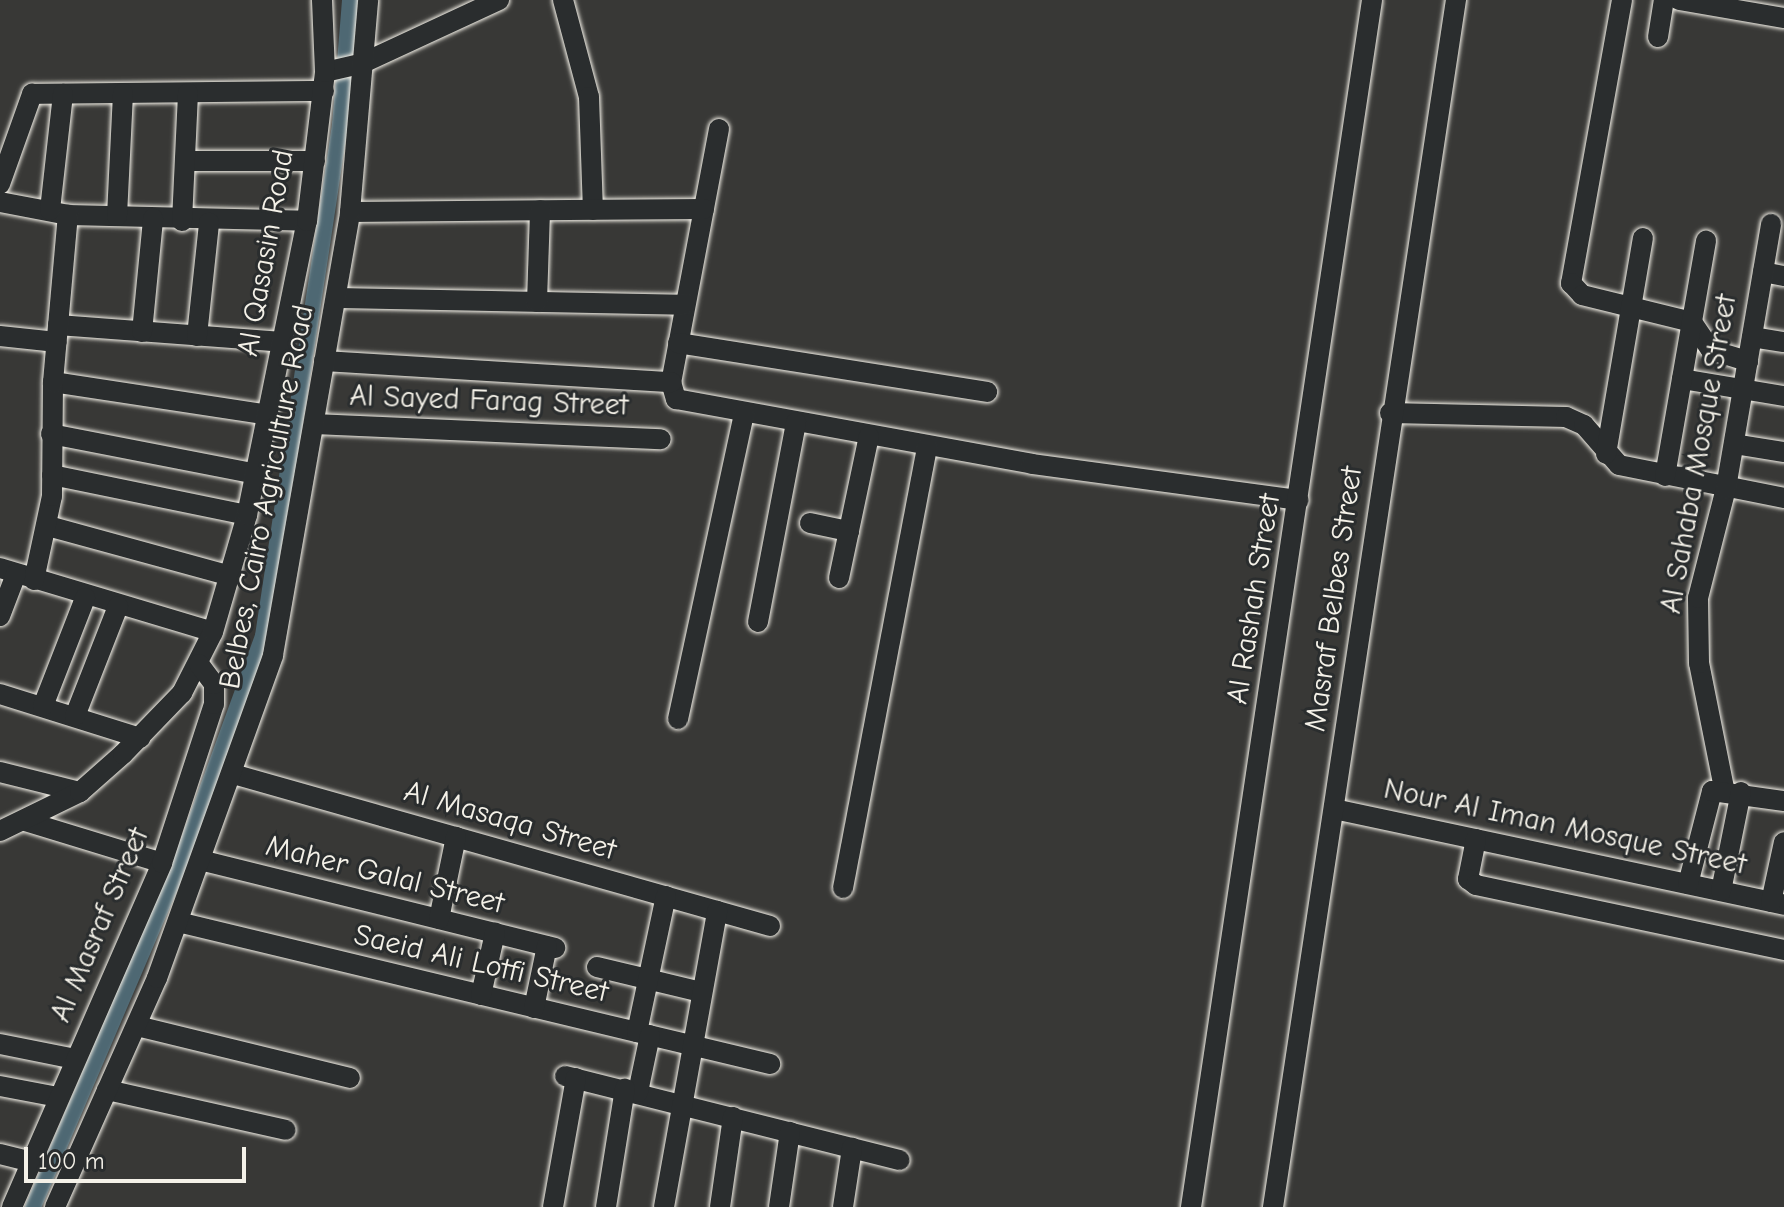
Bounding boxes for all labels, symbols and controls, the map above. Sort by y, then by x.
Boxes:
street label: Al Qasasin Road [230,147,302,359]
street label: Al Sahaba Mosque Street [1653,292,1745,616]
street label: Belbes, Cairo Agriculture Road [212,302,322,692]
street label: Al Sayed Farag Street [349,378,629,424]
street label: Masraf Belbes Street [1298,464,1370,734]
street label: Al Rashah Street [1220,491,1288,707]
street label: Nour Al Iman Mosque Street [1380,771,1750,883]
street label: Al Masaqa Street [400,774,620,868]
street label: Al Masraf Street [43,822,157,1028]
street label: Maher Galal Street [262,828,508,922]
street label: Saeid Ali Lotfi Street [350,917,612,1011]
scale bar [28,1131,250,1181]
text: 100 m [38,1147,105,1175]

